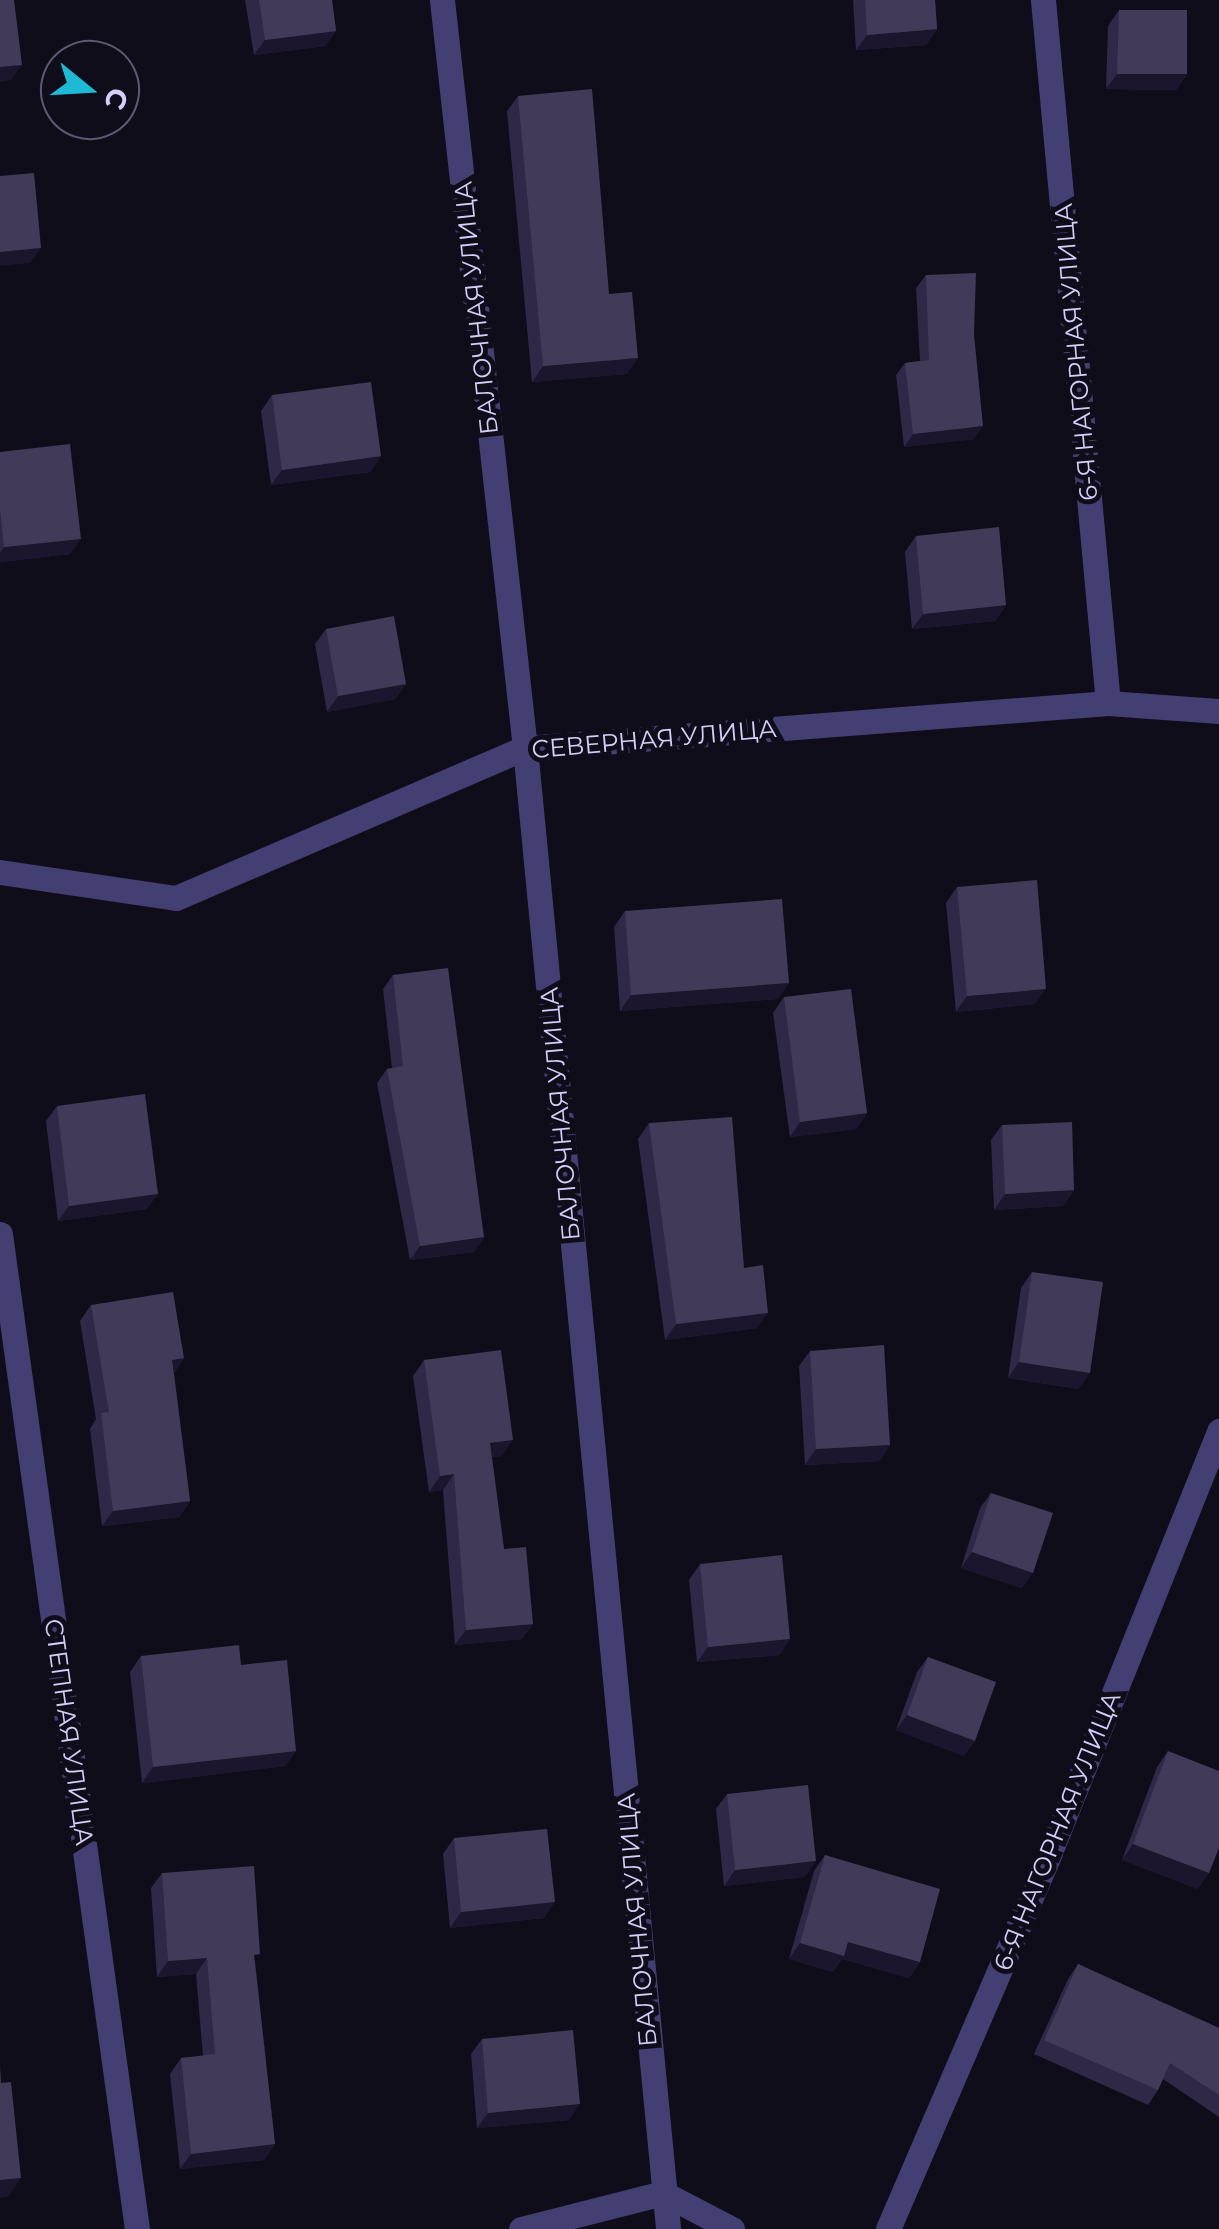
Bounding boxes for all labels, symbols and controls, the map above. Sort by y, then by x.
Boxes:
north arrow [40,40,140,140]
text: С [97,84,136,114]
street label: БАЛОЧНАЯ УЛИЦА [448,180,504,436]
street label: 6-Я НАГОРНАЯ УЛИЦА [1048,202,1104,502]
street label: СЕВЕРНАЯ УЛИЦА [530,713,778,765]
street label: БАЛОЧНАЯ УЛИЦА [534,986,586,1242]
street label: СТЕПНАЯ УЛИЦА [38,1617,100,1847]
street label: 6-Я НАГОРНАЯ УЛИЦА [987,1687,1127,1975]
street label: БАЛОЧНАЯ УЛИЦА [611,1792,663,2048]

